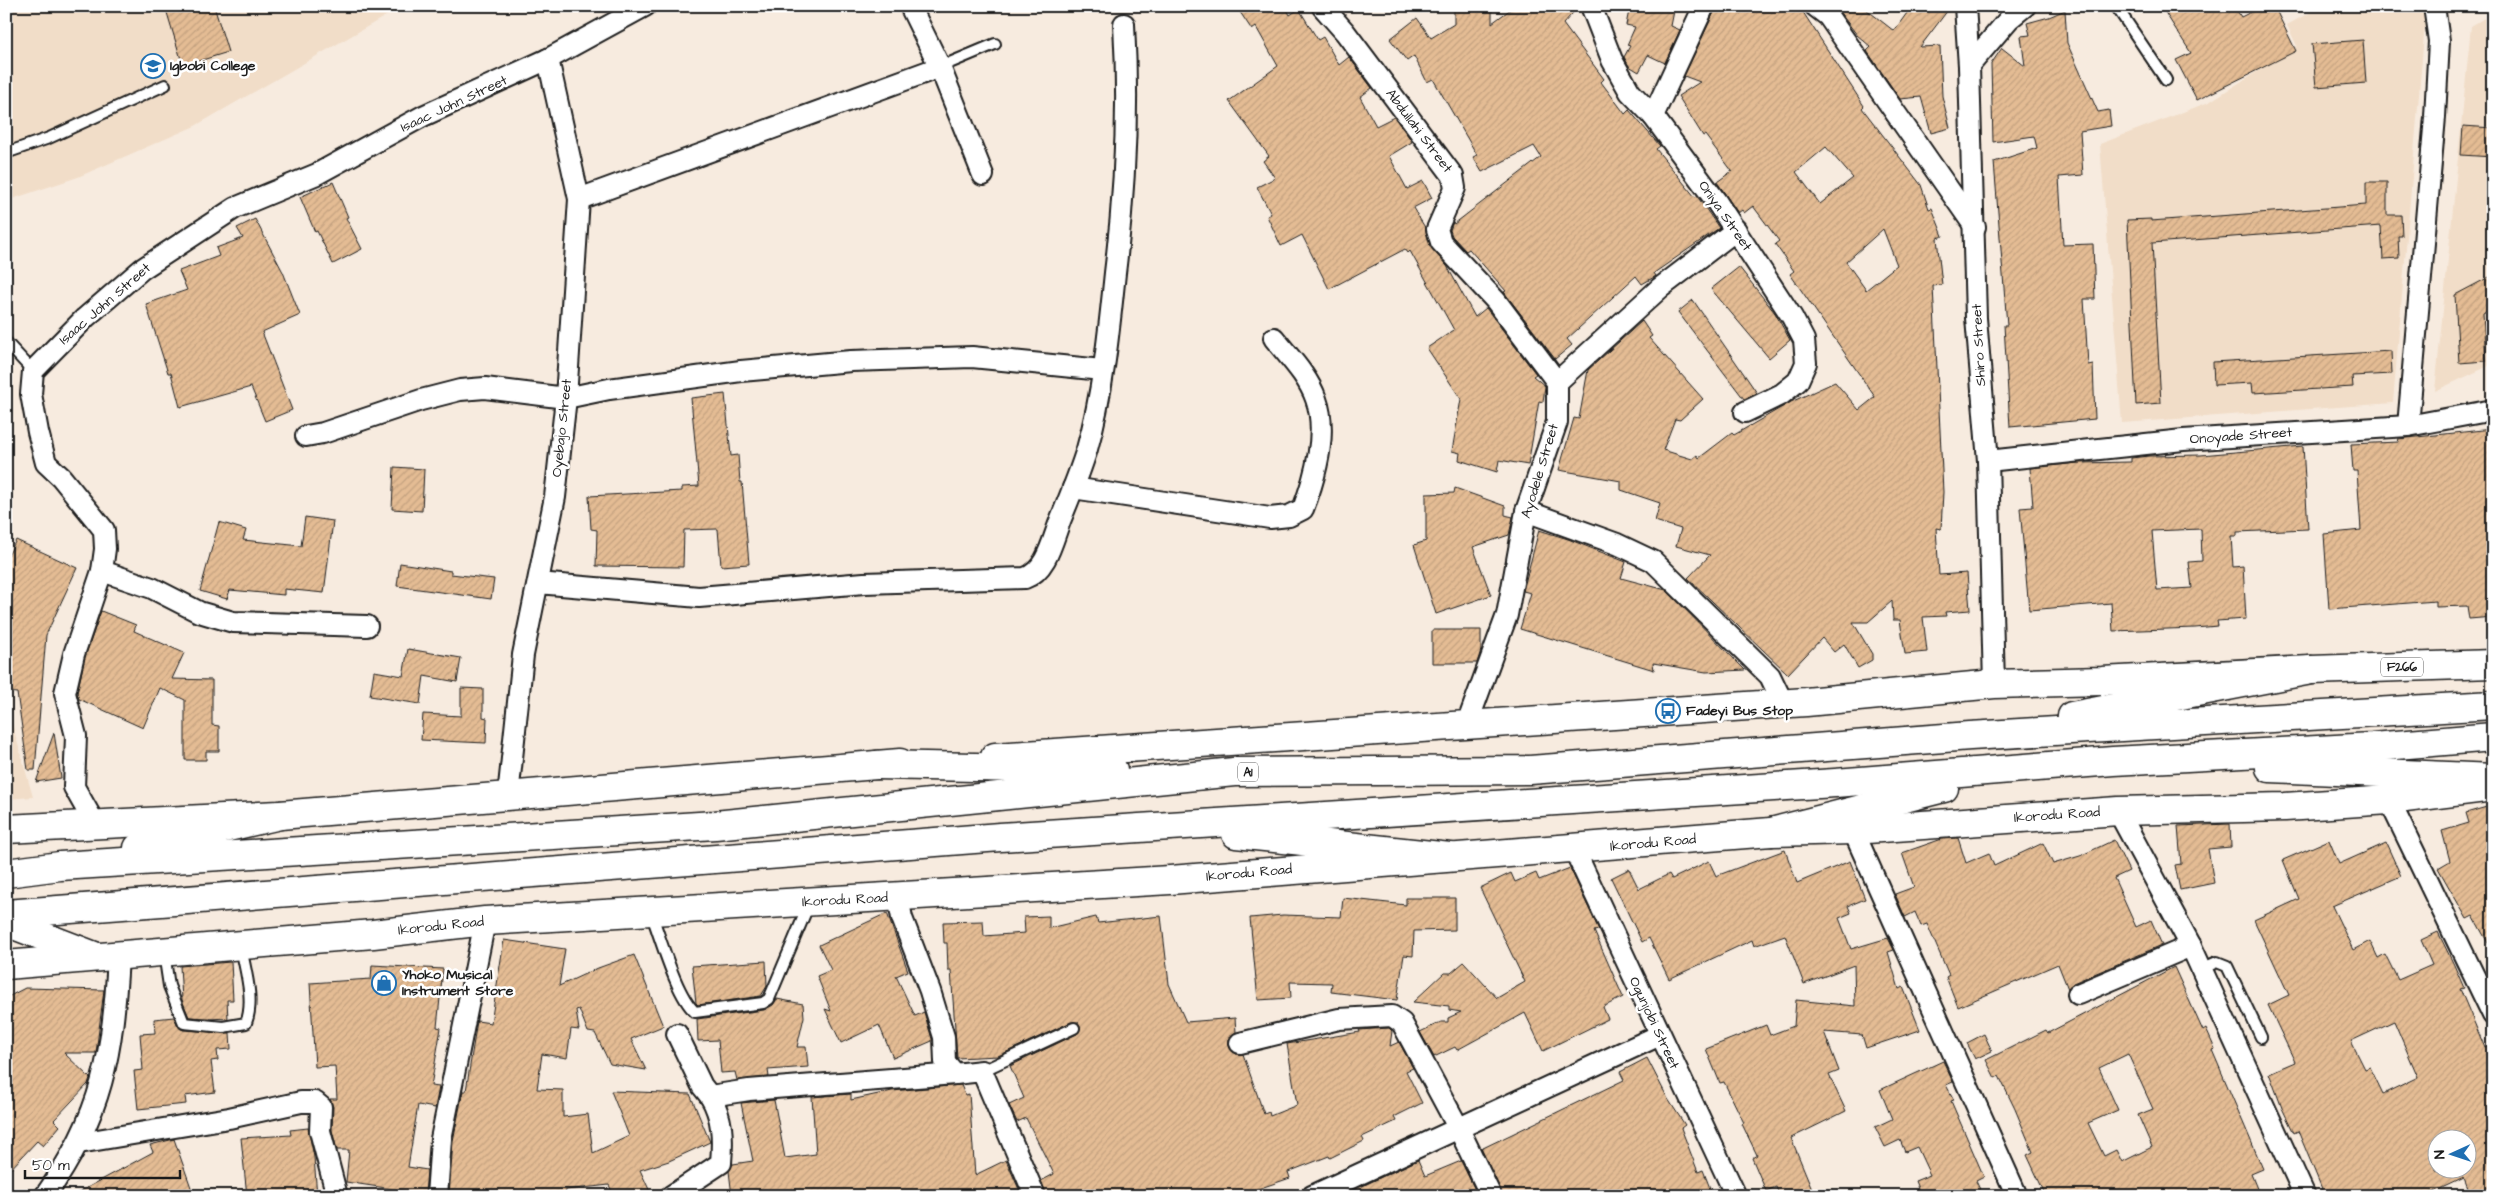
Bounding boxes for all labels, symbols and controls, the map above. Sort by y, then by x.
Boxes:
school or university icon: Igbobi College [140,53,166,79]
place label: Igbobi College [170,56,256,77]
street label: Isaac John Street [397,70,511,138]
street label: Abdullahi Street [1381,85,1457,177]
street label: Oniya Street [1693,177,1757,256]
street label: Isaac John Street [55,258,156,350]
street label: Shiro Street [1967,303,1991,387]
street label: Oyebajo Street [547,377,577,478]
street label: Ayodele Street [1516,421,1564,521]
street label: Onoyade Street [2189,422,2293,450]
road number: F266 [2381,658,2423,676]
bus stop icon: Fadeyi Bus Stop [1655,698,1681,724]
place label: Fadeyi Bus Stop [1686,701,1793,721]
road number: A1 [1238,762,1258,782]
street label: Ikorodu Road [2013,802,2101,828]
street label: Ikorodu Road [1609,829,1697,857]
street label: Ikorodu Road [1205,859,1293,887]
street label: Ikorodu Road [801,888,889,912]
street label: Ikorodu Road [397,912,485,940]
place label: Yhoko Musical Instrument Store [402,965,514,1001]
shop icon: Yhoko Musical Instrument Store [371,970,397,996]
street label: Ogunjobi Street [1624,974,1684,1073]
north arrow [2426,1130,2476,1180]
scale bar [25,1147,180,1179]
text: N [2430,1150,2450,1160]
text: 50 m [32,1155,70,1176]

